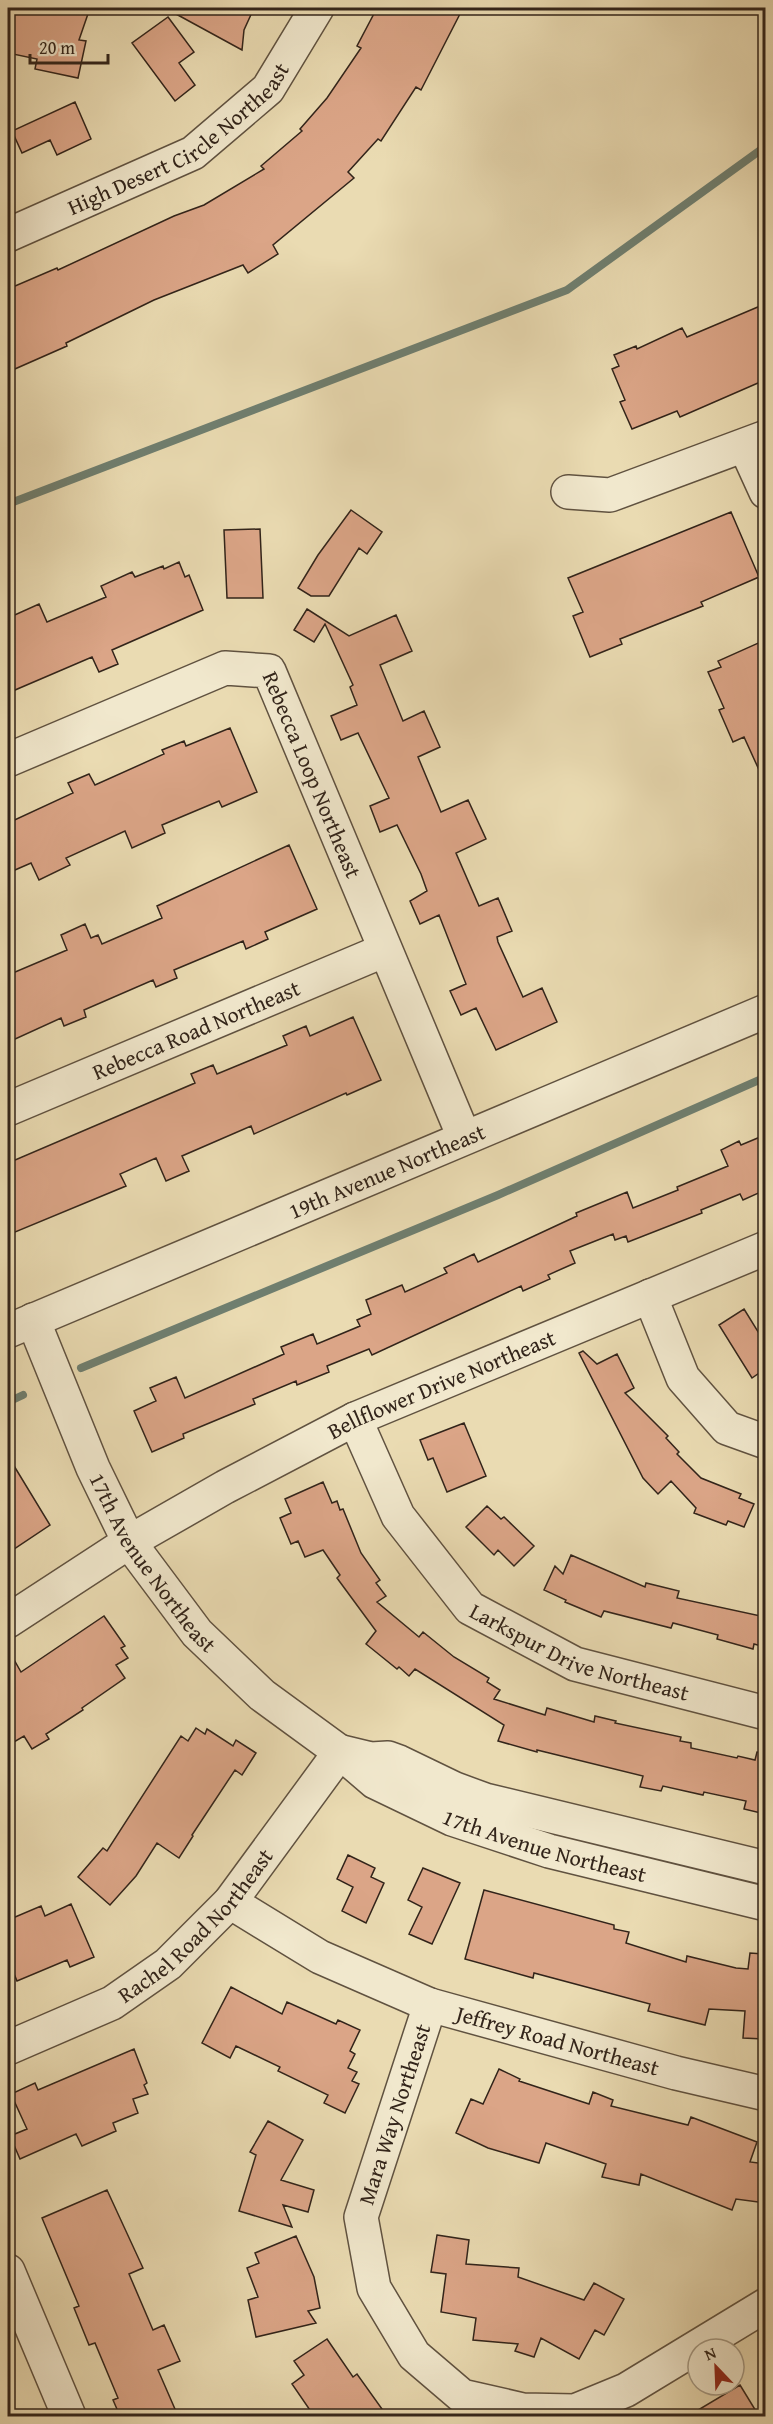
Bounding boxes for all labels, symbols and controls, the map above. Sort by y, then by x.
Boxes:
scale bar [30,27,108,65]
text: 20 m [39,34,75,61]
street label: High Desert Circle Northeast [62,56,297,223]
street label: Rebecca Loop Northeast [255,666,370,883]
street label: Rebecca Road Northeast [87,972,305,1088]
street label: 19th Avenue Northeast [283,1115,490,1227]
street label: Bellflower Drive Northeast [322,1321,561,1447]
street label: 17th Avenue Northeast [82,1467,224,1660]
street label: Larkspur Drive Northeast [464,1595,693,1709]
street label: 17th Avenue Northeast [437,1801,650,1890]
street label: Rachel Road Northeast [111,1841,281,2010]
street label: Jeffrey Road Northeast [450,1996,663,2084]
street label: Mara Way Northeast [350,2019,438,2209]
north arrow [686,2337,746,2397]
text: N [701,2340,720,2366]

